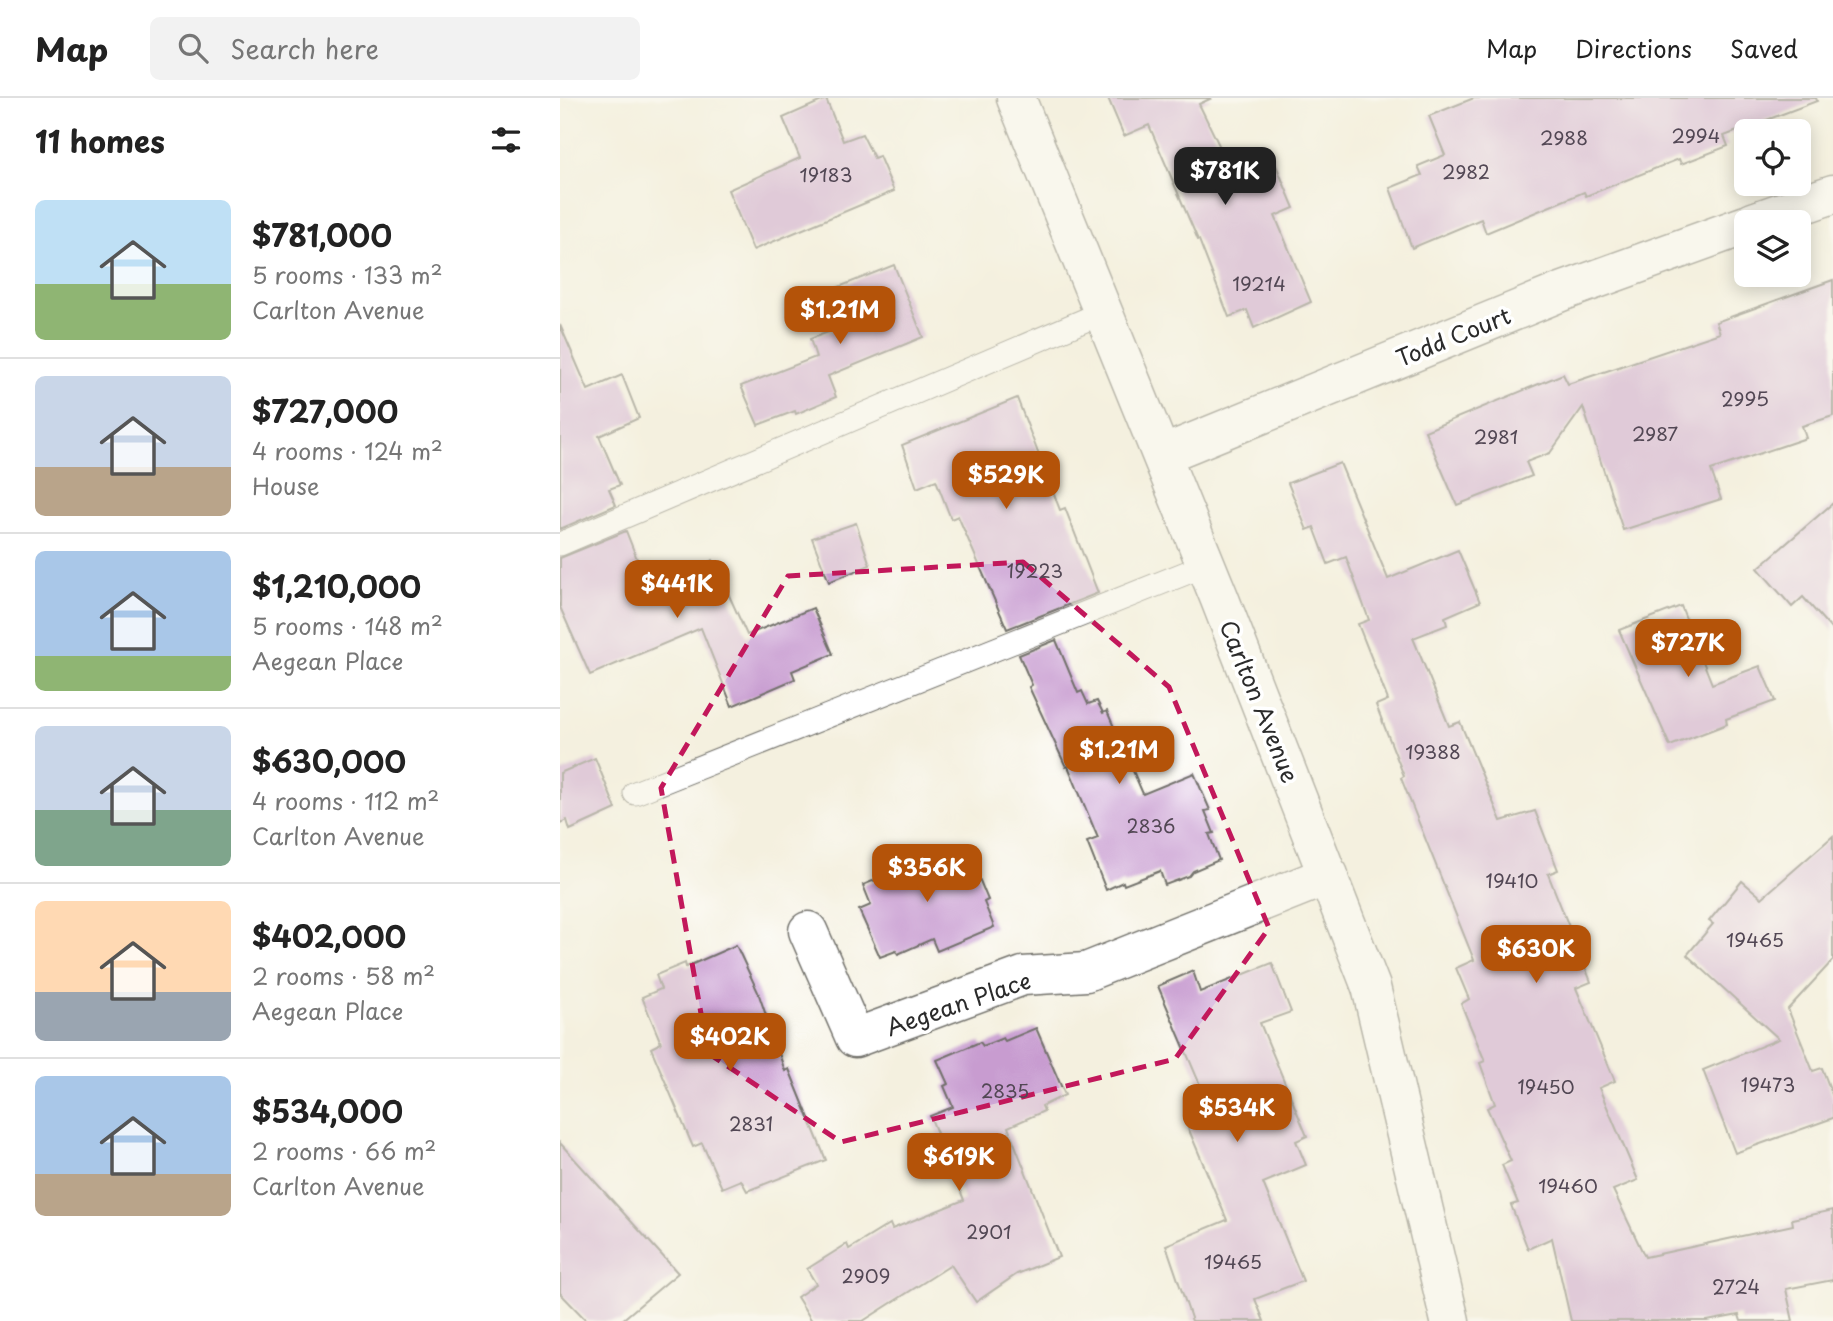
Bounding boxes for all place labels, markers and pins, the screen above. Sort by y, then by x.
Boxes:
pin: $781K [1176,148,1274,207]
pin: $1.21M [783,286,897,346]
pin: $529K [957,452,1055,511]
pin: $441K [628,560,726,620]
pin: $727K [1639,620,1737,679]
pin: $1.21M [1062,726,1176,786]
pin: $356K [878,844,976,904]
pin: $630K [1487,926,1585,985]
pin: $402K [681,1014,779,1073]
pin: $534K [1188,1084,1286,1144]
pin: $619K [910,1134,1008,1193]

